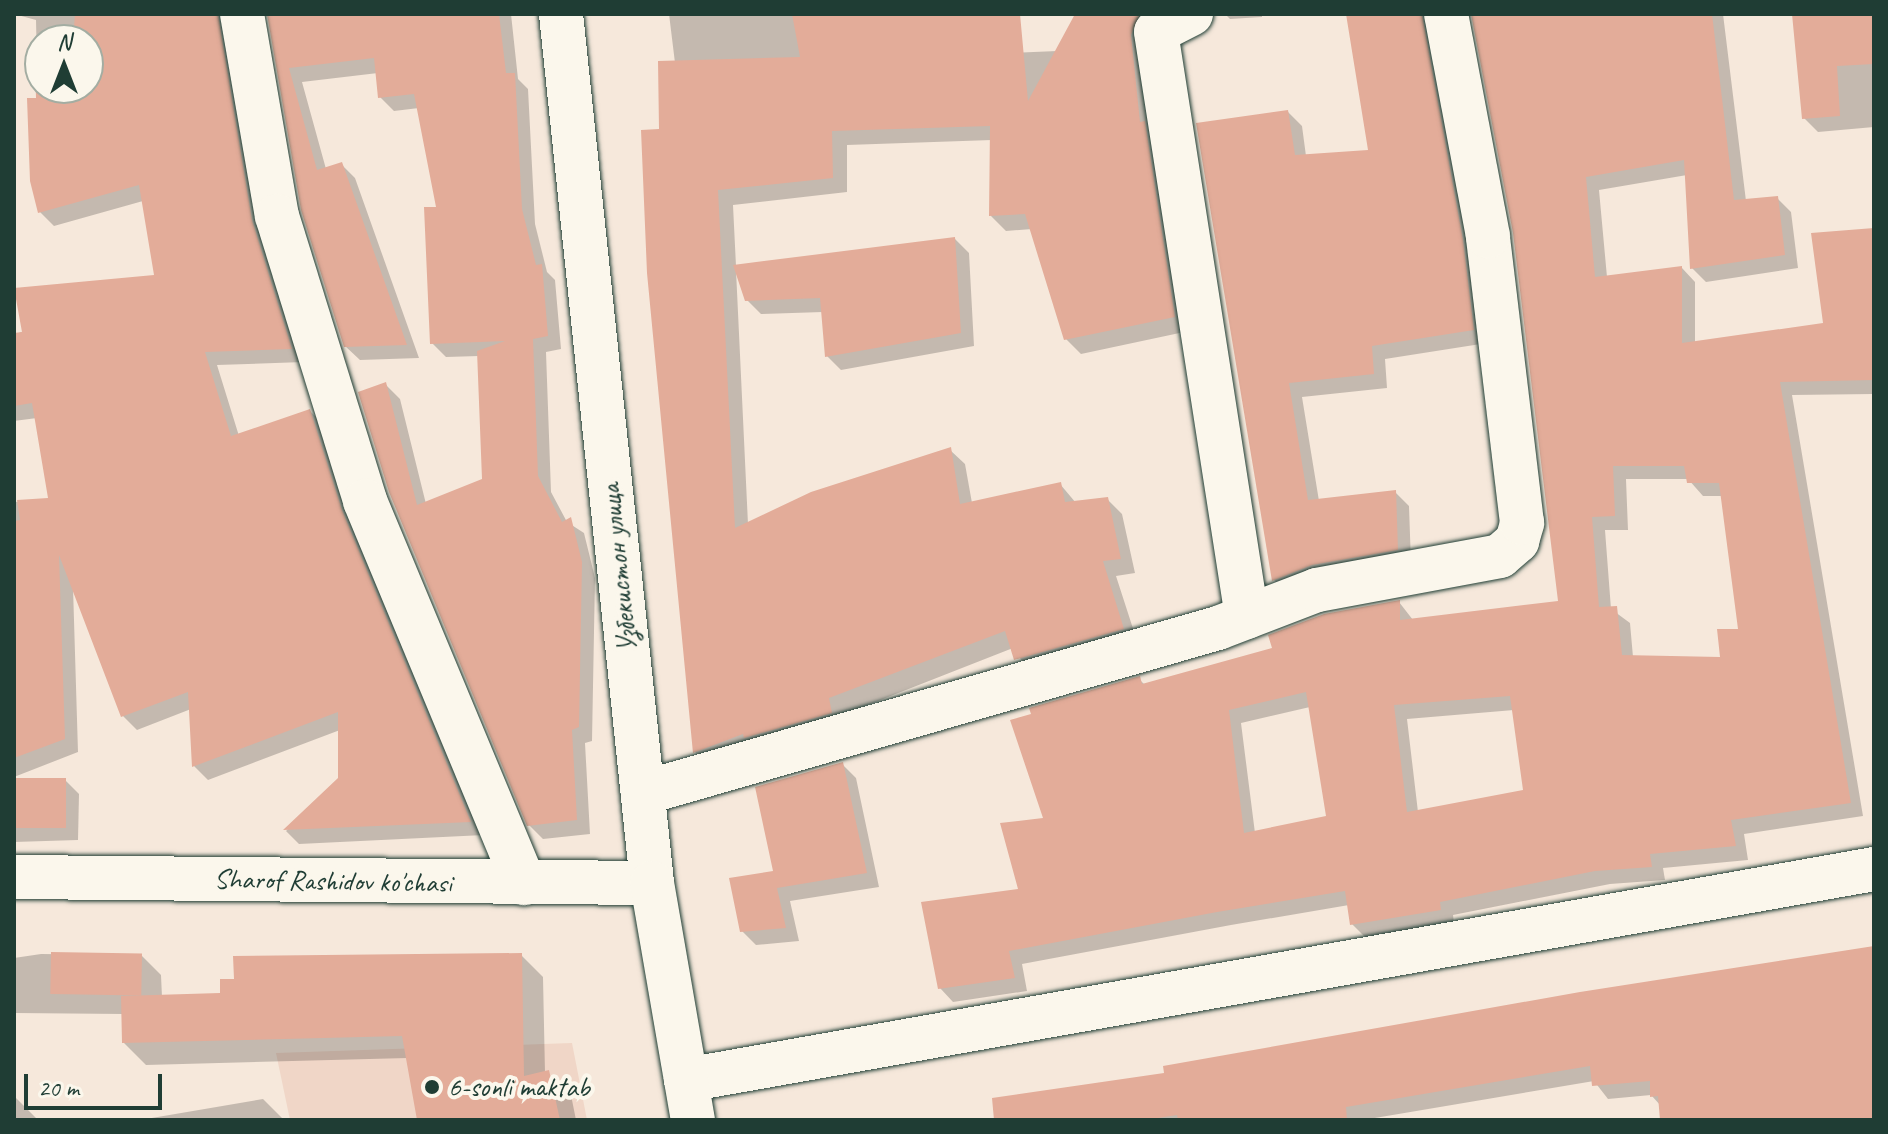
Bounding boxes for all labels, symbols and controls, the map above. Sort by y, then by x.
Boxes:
north arrow [24,24,104,104]
text: N [57,28,71,56]
street label: Узбекистон улица [593,482,645,654]
street label: Sharof Rashidov ko'chasi [213,862,453,900]
scale bar [28,1058,166,1108]
place label: 6-sonli maktab [448,1070,589,1104]
text: 20 m [38,1073,79,1103]
marker: 6-sonli maktab [423,1078,441,1096]

